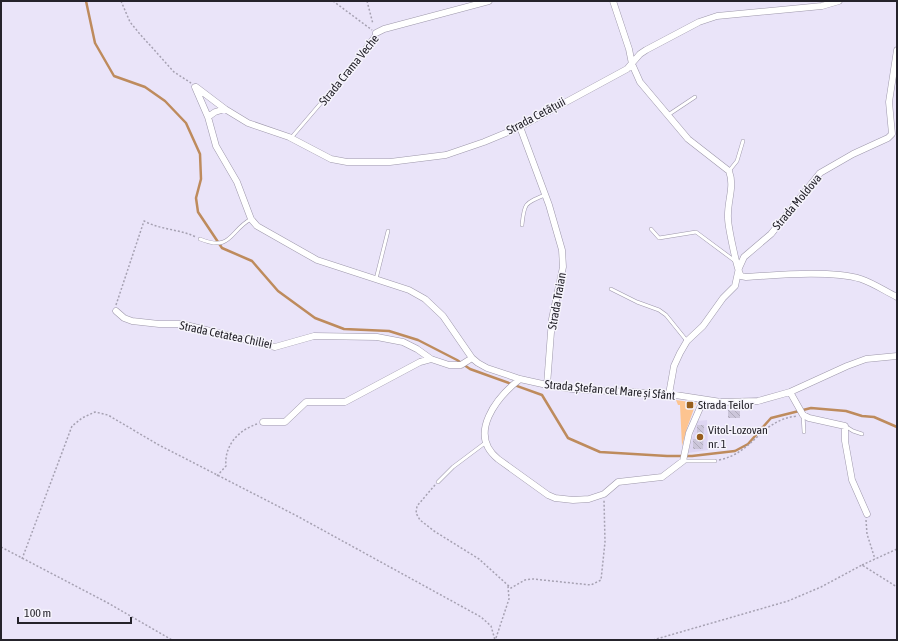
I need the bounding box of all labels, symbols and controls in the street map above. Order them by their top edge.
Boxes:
street label: Strada Crama Veche [316,32,382,108]
street label: Strada Cetățuii [504,95,568,137]
street label: Strada Moldova [770,171,824,233]
street label: Strada Traian [545,271,569,331]
street label: Strada Cetatea Chiliei [178,318,274,352]
street label: Strada Ștefan cel Mare și Sfânt [544,377,677,403]
place label: Strada Teilor [698,398,754,412]
marker: Strada Teilor [685,400,695,410]
place label: Vitol-Lozovan nr. 1 [708,423,768,451]
marker: Vitol-Lozovan nr. 1 [695,432,705,442]
scale bar [18,599,131,625]
text: 100 m [24,606,51,620]

